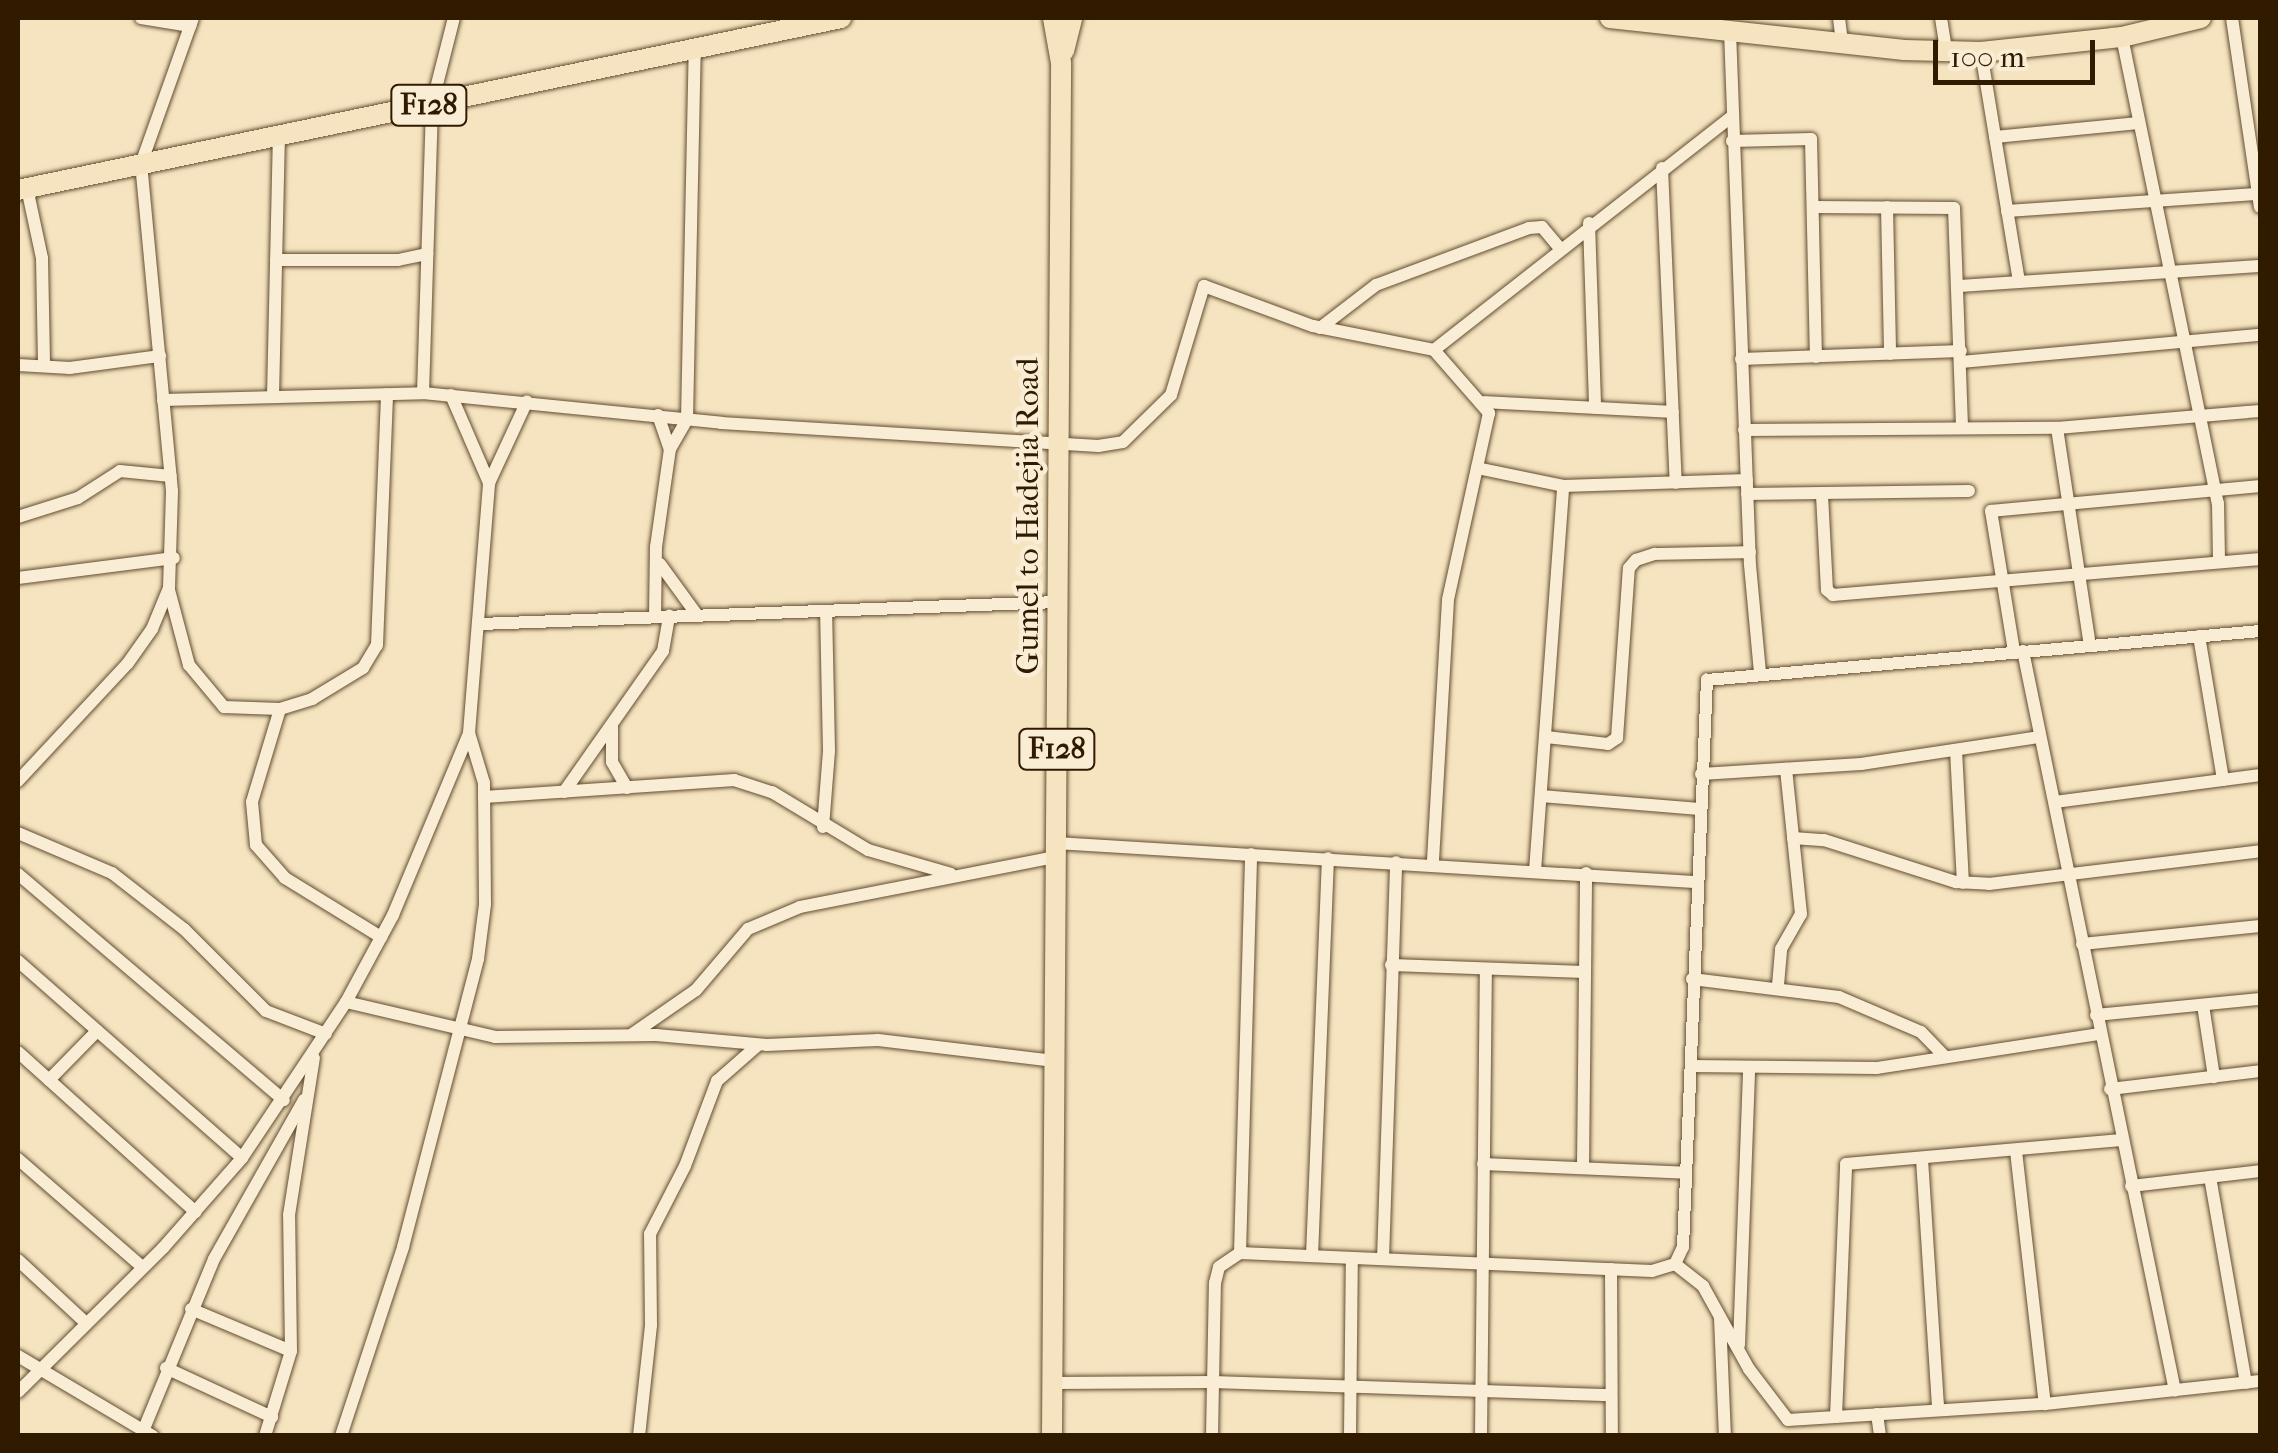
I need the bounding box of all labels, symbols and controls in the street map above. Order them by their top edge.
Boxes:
scale bar [1938,20,2100,82]
text: 100 m [1950,40,2025,75]
road number: F128 [389,80,469,130]
street label: Gumel to Hadejia Road [1009,357,1047,675]
road number: F128 [1017,724,1097,774]

